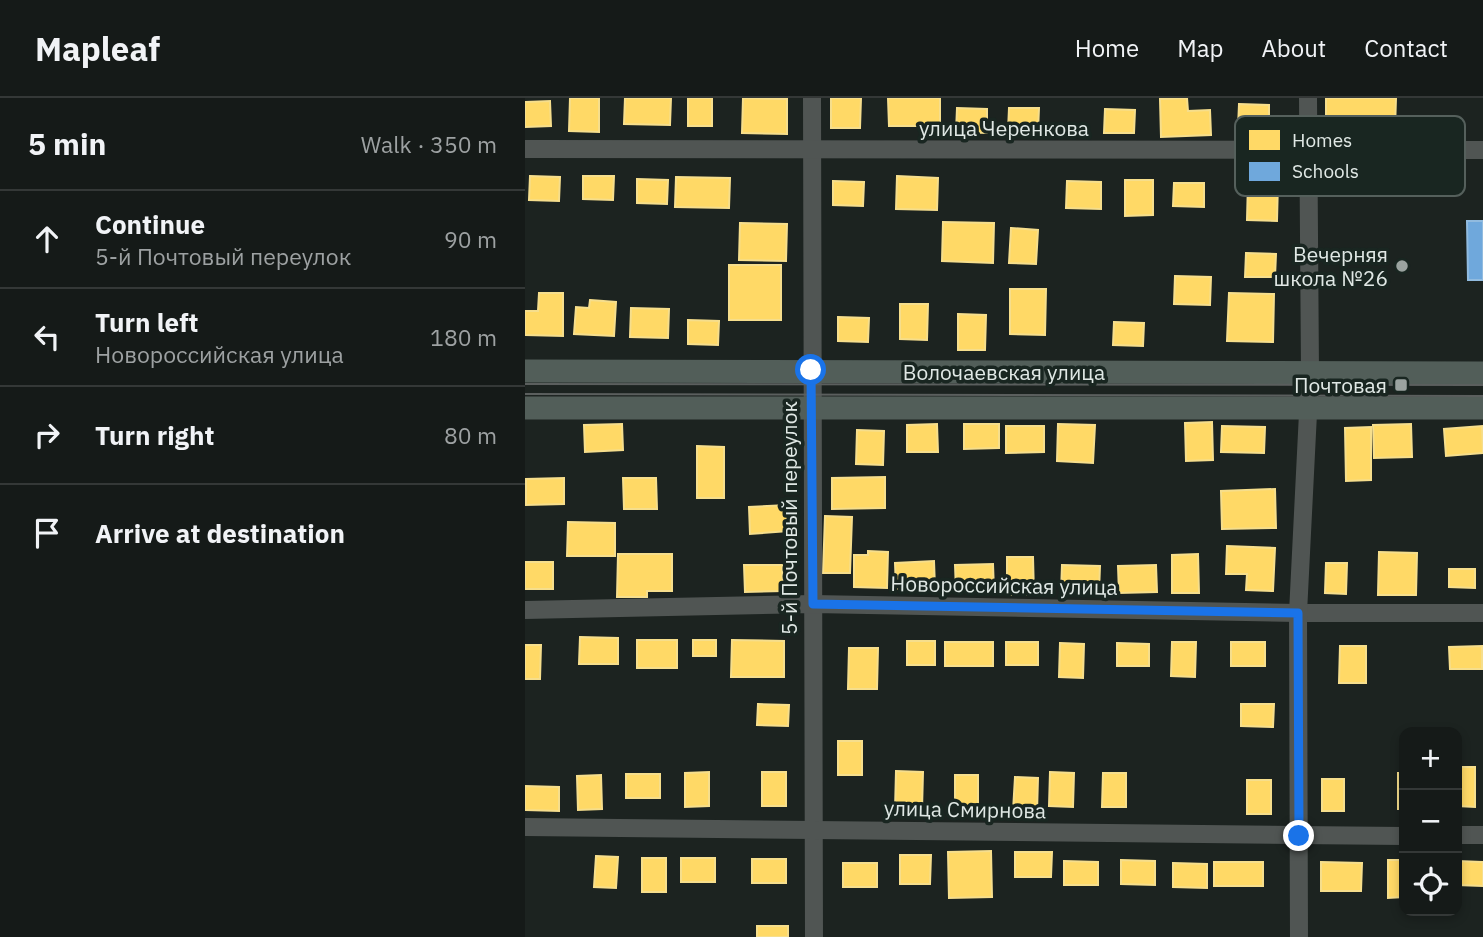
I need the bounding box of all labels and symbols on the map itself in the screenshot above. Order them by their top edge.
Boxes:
street label: улица Черенкова [919,114,1089,142]
legend [1235,116,1465,196]
text: Homes [1292,128,1352,152]
text: Schools [1292,159,1359,183]
place label: Вечерняя школа №26 [1274,240,1388,292]
marker: Вечерняя школа №26 [1394,258,1410,274]
route start [795,354,826,385]
street label: Волочаевская улица [903,358,1105,386]
place label: Почтовая [1294,371,1387,399]
marker: Почтовая [1393,377,1409,393]
street label: 5-й Почтовый переулок [775,401,803,635]
street label: Новороссийская улица [890,569,1118,601]
street label: улица Смирнова [884,794,1046,824]
route end [1283,820,1314,851]

